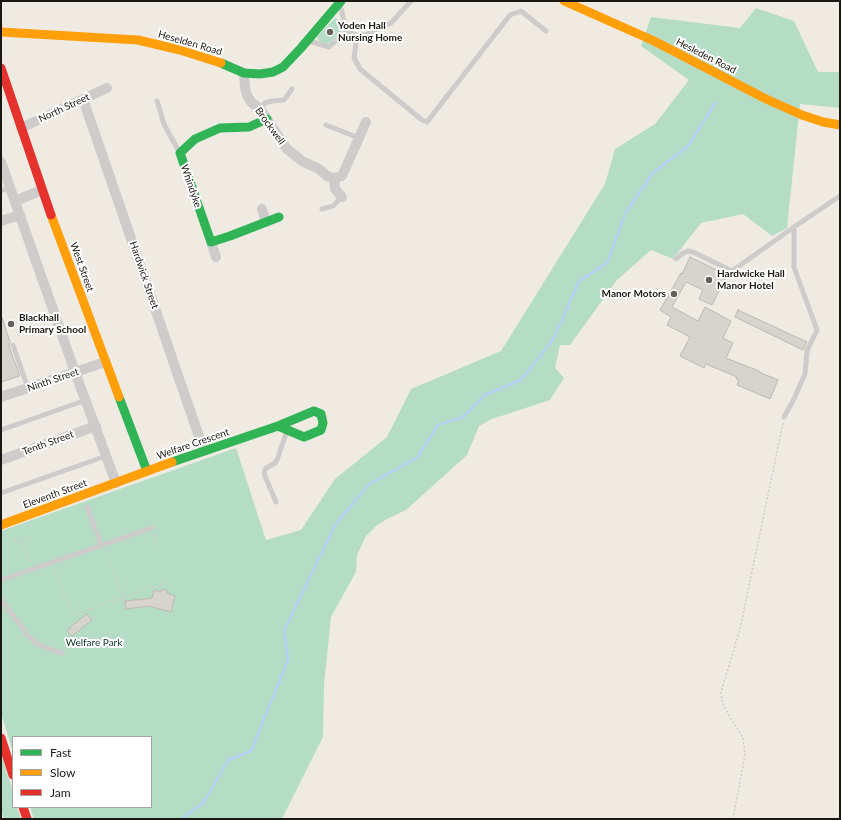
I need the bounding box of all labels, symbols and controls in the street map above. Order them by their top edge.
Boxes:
place label: Yoden Hall Nursing Home [338,20,402,44]
marker: Yoden Hall Nursing Home [325,27,335,37]
street label: Heselden Road [157,28,223,58]
street label: Hesleden Road [674,36,738,76]
street label: North Street [37,91,91,125]
street label: Brockwell [252,105,288,147]
street label: Whindyke [178,163,204,209]
street label: Hardwick Street [127,240,161,310]
street label: West Street [67,241,97,293]
place label: Hardwicke Hall Manor Hotel [717,268,785,292]
marker: Hardwicke Hall Manor Hotel [704,275,714,285]
place label: Manor Motors [602,288,666,300]
marker: Manor Motors [669,289,679,299]
place label: Blackhall Primary School [19,312,86,336]
marker: Blackhall Primary School [6,319,16,329]
street label: Ninth Street [26,366,80,394]
street label: Welfare Crescent [155,426,231,462]
street label: Tenth Street [21,428,75,458]
street label: Eleventh Street [21,477,89,511]
park label: Welfare Park [66,637,122,649]
legend [12,736,152,808]
text: Fast [50,745,71,760]
text: Slow [50,765,75,780]
text: Jam [50,785,71,800]

